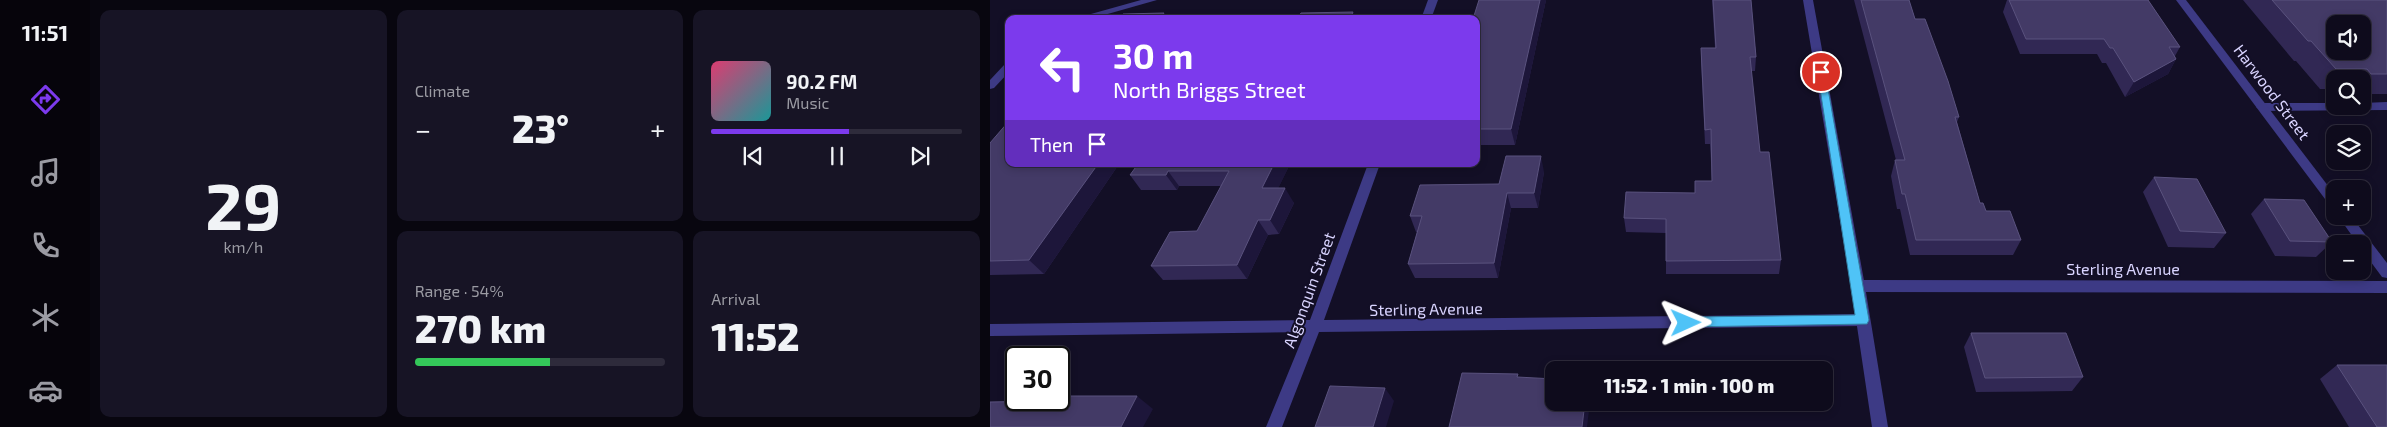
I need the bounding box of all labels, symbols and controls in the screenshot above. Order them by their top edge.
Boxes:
map controls [2326,15,2371,280]
button: sound [2326,15,2371,60]
text: 11:51 [22,19,68,45]
text: 30 m [1113,34,1193,76]
icon: left [1030,35,1095,100]
street label: Harwood Street [2230,40,2314,143]
pin [1800,51,1842,93]
icon: arrive [1807,58,1835,86]
text: 90.2 FM [786,70,857,93]
button: search [2326,70,2371,115]
text: North Briggs Street [1113,76,1306,102]
text: Climate [415,81,470,100]
icon: directions [28,82,63,117]
text: Music [786,93,829,112]
text: 23° [512,105,569,151]
text: − [415,112,431,146]
text: + [650,112,665,146]
button: layers [2326,125,2371,170]
icon: arrive [1083,130,1111,158]
text: Then [1030,133,1073,156]
icon: previous [739,142,767,170]
icon: pause [823,142,851,170]
icon: next [906,142,934,170]
icon: music [28,155,63,190]
text: 29 [205,165,281,243]
button: + [2326,180,2371,225]
icon: phone [28,228,63,263]
street label: Algonquin Street [1279,229,1338,350]
button: − [2326,235,2371,280]
text: km/h [223,237,263,256]
street label: Sterling Avenue [2066,259,2180,278]
text: Range · 54% [415,281,504,300]
text: Arrival [711,289,760,308]
position arrow [1659,296,1711,348]
street label: Sterling Avenue [1369,298,1483,319]
icon: climate [28,300,63,335]
text: 270 km [415,305,546,351]
text: 11:52 [711,313,800,359]
speed limit sign: 30 [1005,346,1070,411]
icon: car [28,373,63,408]
text: 11:52 · 1 min · 100 m [1604,374,1774,397]

